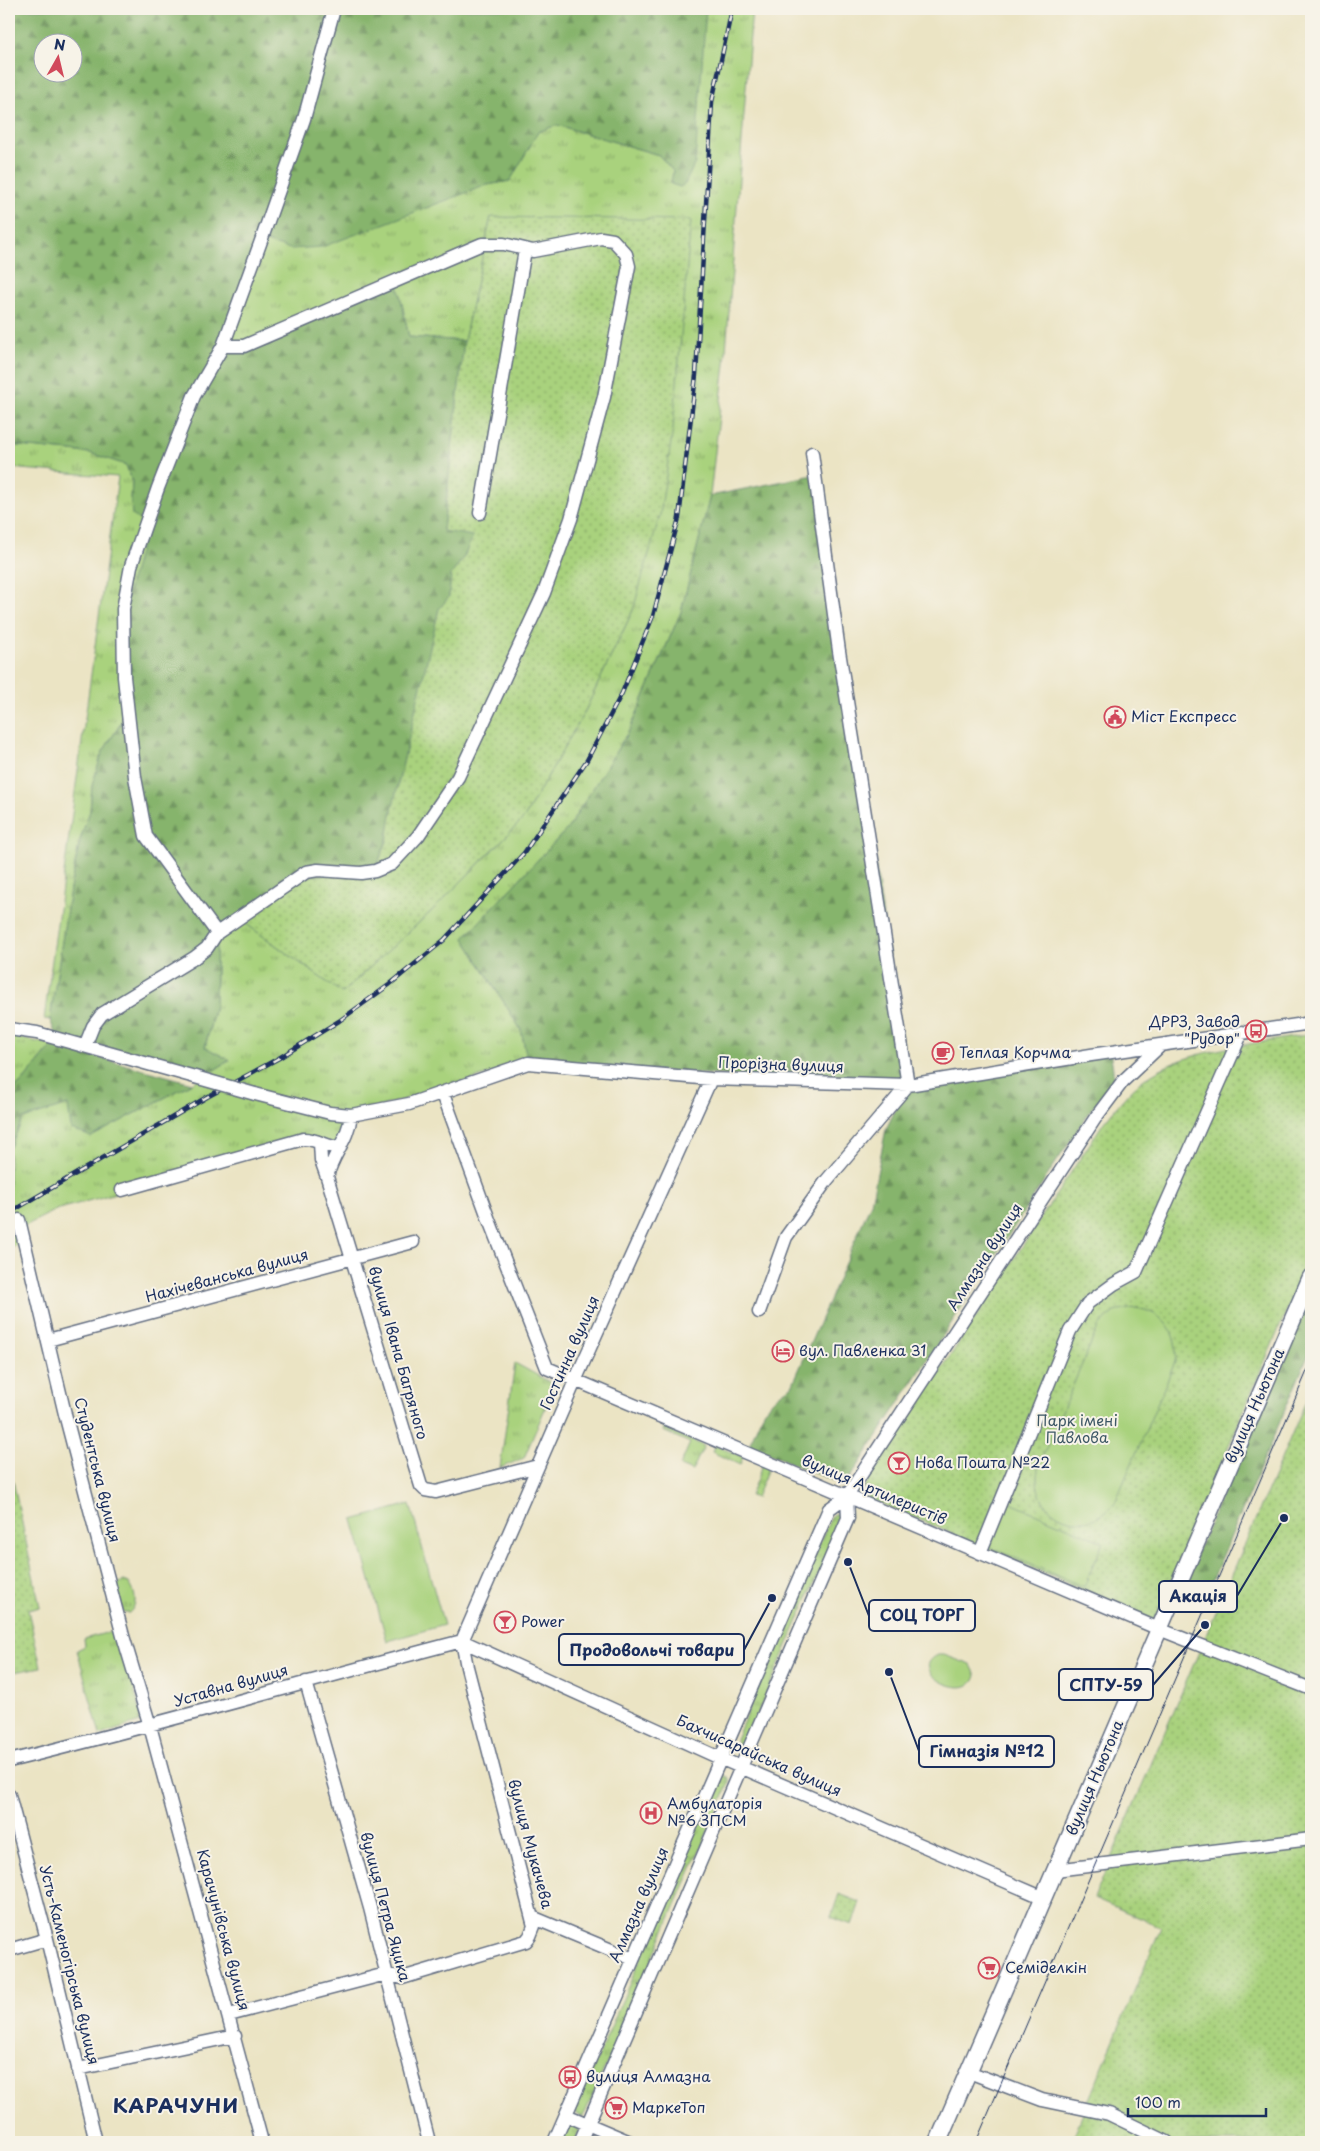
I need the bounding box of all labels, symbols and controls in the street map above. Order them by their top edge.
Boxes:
north arrow [32,32,82,82]
text: N [53,33,67,56]
place label: Міст Експресс [1131,704,1237,727]
public building icon: Міст Експресс [1103,705,1127,729]
place label: ДРРЗ, Завод "Рудор" [1148,1009,1240,1049]
bus stop icon: ДРРЗ, Завод "Рудор" [1244,1019,1268,1043]
place label: Теплая Корчма [959,1040,1072,1063]
cafe icon: Теплая Корчма [931,1041,955,1065]
street label: Прорізна вулиця [718,1050,844,1077]
street label: Алмазна вулиця [940,1198,1027,1314]
street label: Нахічеванська вулиця [143,1242,311,1307]
street label: вулиця Івана Багряного [364,1263,435,1442]
street label: Гостинна вулиця [533,1291,604,1413]
place label: вул. Павленка 31 [799,1338,926,1361]
hotel icon: вул. Павленка 31 [771,1339,795,1363]
street label: вулиця Ньютона [1218,1344,1290,1467]
street label: Студентська вулиця [69,1395,128,1545]
park label: Парк імені Павлова [1036,1408,1118,1448]
street label: вулиця Артилеристів [798,1448,951,1530]
place label: Нова Пошта №22 [915,1450,1050,1473]
bar icon: Нова Пошта №22 [887,1451,911,1475]
callout: Акація [1159,1581,1237,1612]
text: Акація [1168,1583,1227,1607]
callout: СОЦ ТОРГ [869,1600,975,1631]
text: СОЦ ТОРГ [880,1602,965,1626]
place label: Power [521,1609,565,1632]
bar icon: Power [493,1610,517,1634]
callout: Продовольчі товари [559,1634,744,1665]
text: Продовольчі товари [569,1637,735,1661]
street label: Уставна вулиця [171,1657,290,1712]
callout: СПТУ-59 [1059,1669,1153,1700]
text: СПТУ-59 [1069,1672,1143,1696]
street label: Бахчисарайська вулиця [674,1708,846,1801]
street label: вулиця Ньютона [1059,1715,1129,1839]
callout: Гімназія №12 [919,1736,1054,1767]
text: Гімназія №12 [930,1738,1044,1762]
street label: вулиця Мукачева [503,1776,560,1912]
place label: Амбулаторія №6 ЗПСМ [667,1791,763,1831]
hospital icon: Амбулаторія №6 ЗПСМ [639,1801,663,1825]
street label: вулиця Петра Яцика [355,1829,418,1985]
street label: Алмазна вулиця [602,1843,673,1966]
street label: Карачунівська вулиця [192,1846,257,2013]
street label: Усть-Каменогірська вулиця [34,1862,106,2067]
place label: Семіделкін [1005,1955,1087,1978]
supermarket icon: Семіделкін [977,1956,1001,1980]
place label: вулиця Алмазна [586,2064,711,2087]
bus stop icon: вулиця Алмазна [558,2065,582,2089]
scale bar [1128,2086,1265,2118]
district label: КАРАЧУНИ [113,2090,239,2120]
text: 100 m [1135,2090,1181,2113]
place label: МаркеТоп [632,2095,705,2118]
supermarket icon: МаркеТоп [604,2096,628,2120]

